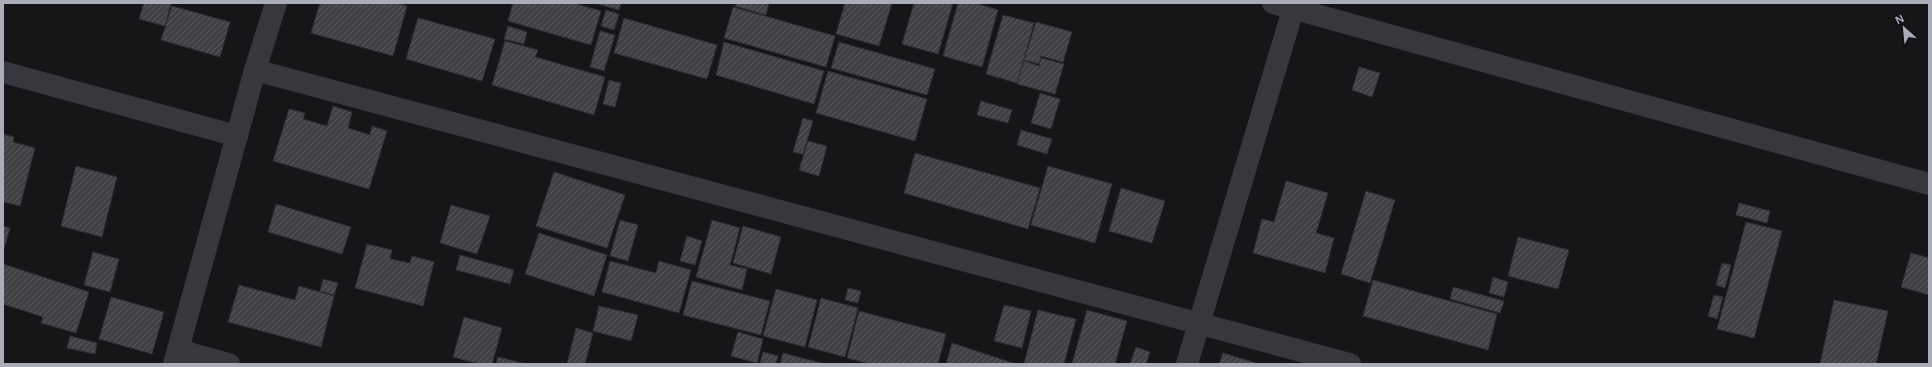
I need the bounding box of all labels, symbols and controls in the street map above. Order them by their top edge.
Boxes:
north arrow [1884,8,1924,48]
text: N [1893,12,1906,26]

